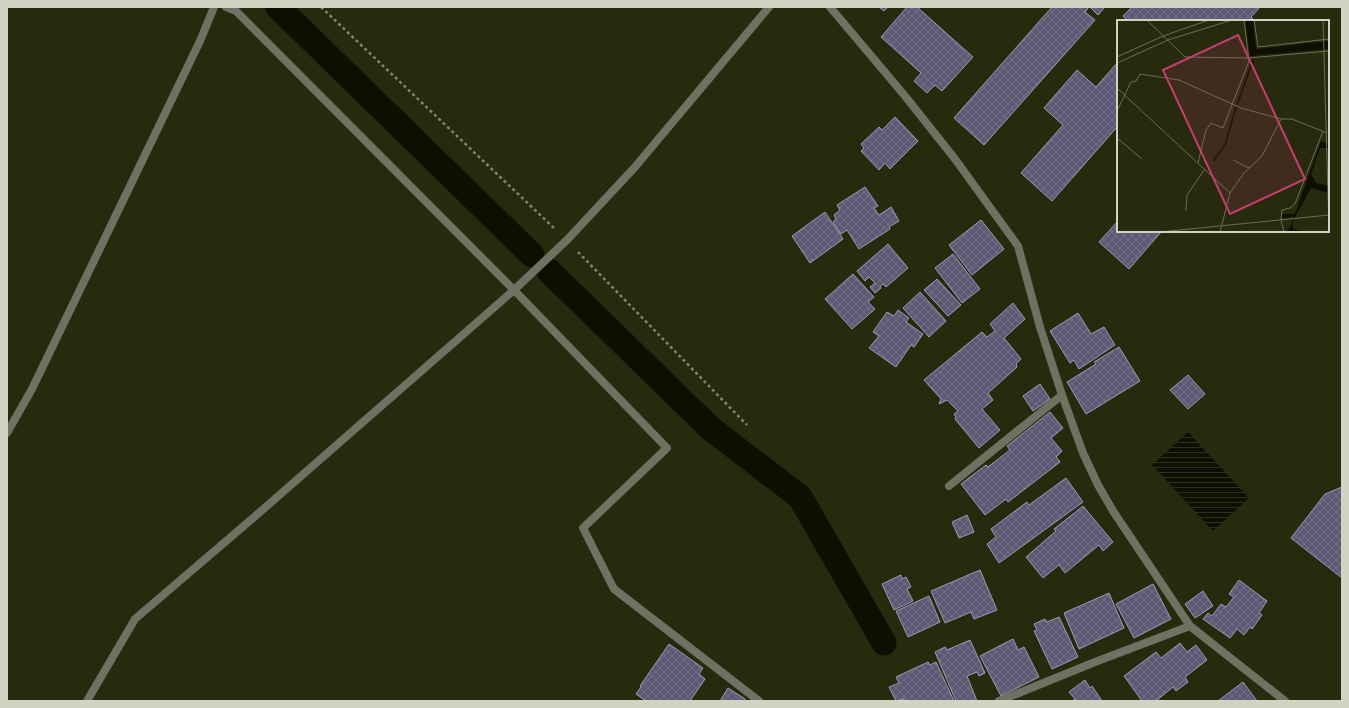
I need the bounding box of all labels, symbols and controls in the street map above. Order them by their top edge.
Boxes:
inset map [1117,20,1329,232]

